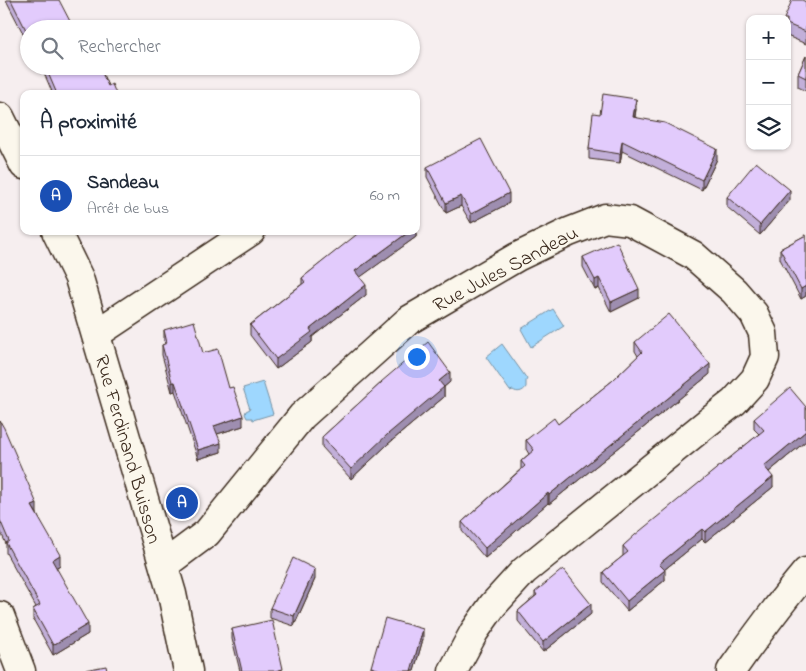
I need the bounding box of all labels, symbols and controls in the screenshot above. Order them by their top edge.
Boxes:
map controls [746,15,791,150]
button: + [746,15,791,60]
search box [20,20,420,75]
icon: search [38,34,66,62]
text: Rechercher [78,34,161,61]
button: − [746,60,791,105]
button: layers [746,105,791,150]
text: À proximité [40,108,137,138]
text: Sandeau [87,170,159,197]
text: A [51,184,61,208]
text: 60 m [370,184,400,208]
text: Arrêt de bus [87,197,169,221]
street label: Rue Jules Sandeau [428,220,584,321]
your location [404,344,430,370]
street label: Rue Ferdinand Buisson [86,352,167,548]
pin: A [166,484,198,522]

